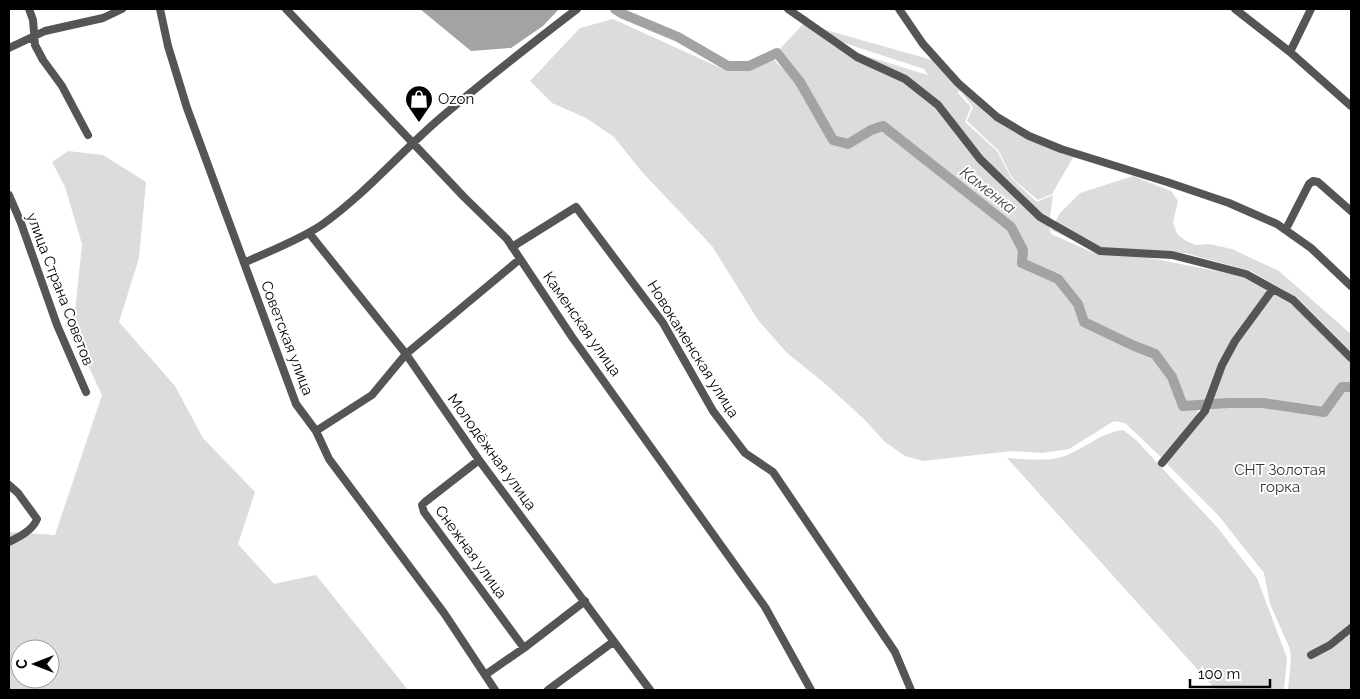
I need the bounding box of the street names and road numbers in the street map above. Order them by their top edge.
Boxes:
street label: улица Страна Советов [23,210,97,368]
street label: Каменская улица [539,268,625,380]
street label: Новокаменская улица [643,277,743,421]
street label: Советская улица [257,278,317,398]
street label: Молодёжная улица [444,390,540,514]
street label: Снежная улица [431,502,511,602]

